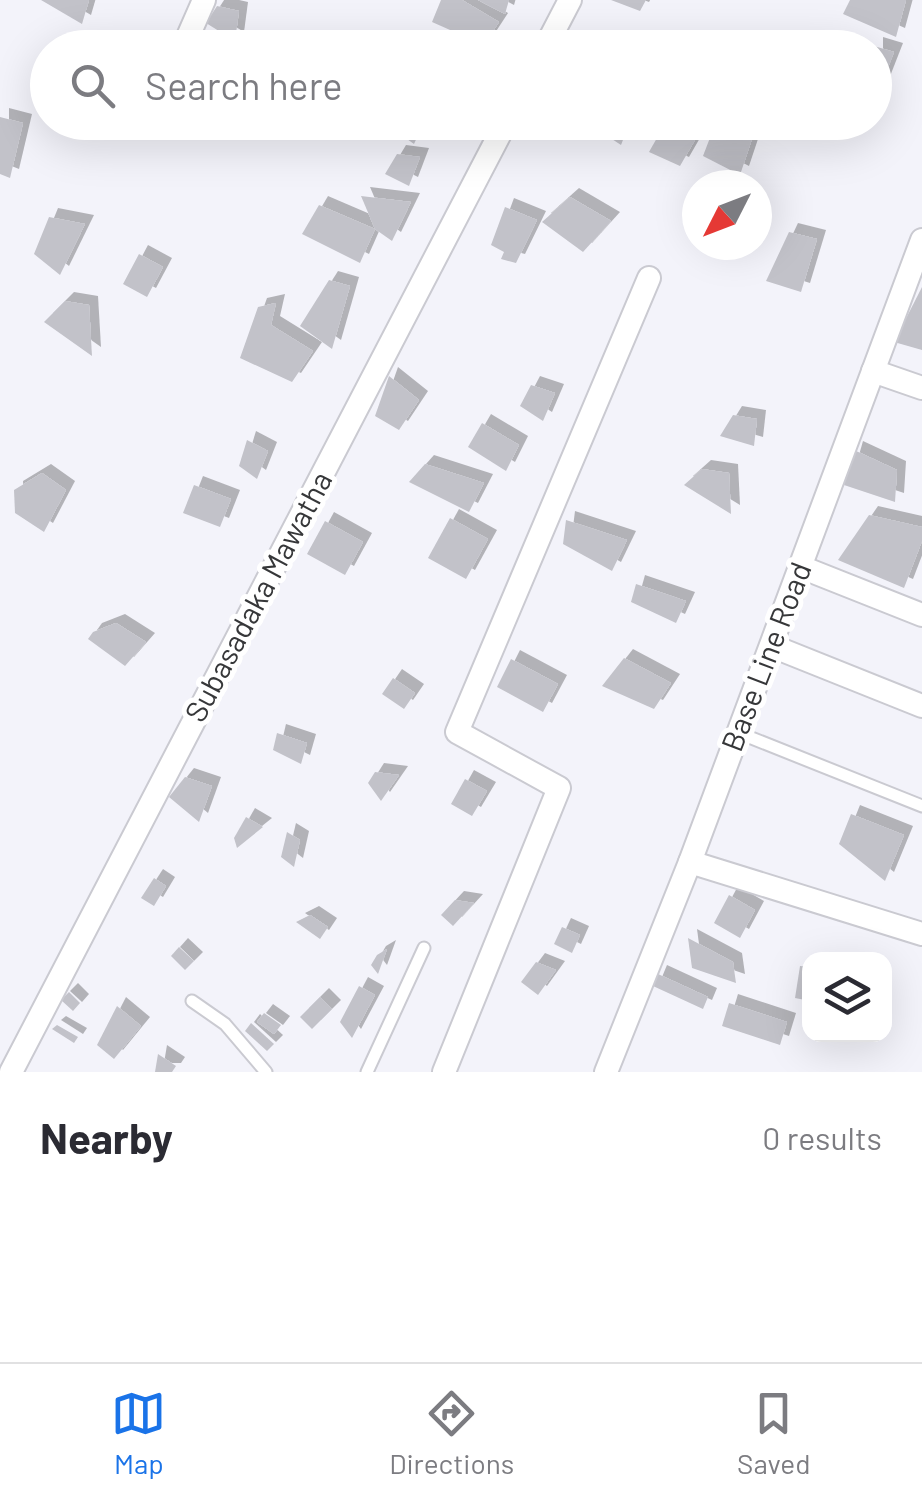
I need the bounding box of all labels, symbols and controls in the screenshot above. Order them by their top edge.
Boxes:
search box [30,30,892,140]
icon: search [65,58,120,113]
text: Search here [145,62,343,108]
north arrow [682,170,772,260]
street label: Subasadaka Mawatha [176,465,338,727]
street label: Base Line Road [713,557,818,756]
map controls [802,952,892,1042]
button: layers [802,952,892,1042]
text: Nearby [40,1112,173,1162]
text: 0 results [762,1118,882,1156]
tab: Map [111,1386,166,1480]
tab: Directions [389,1386,514,1480]
tab: Saved [737,1386,811,1480]

